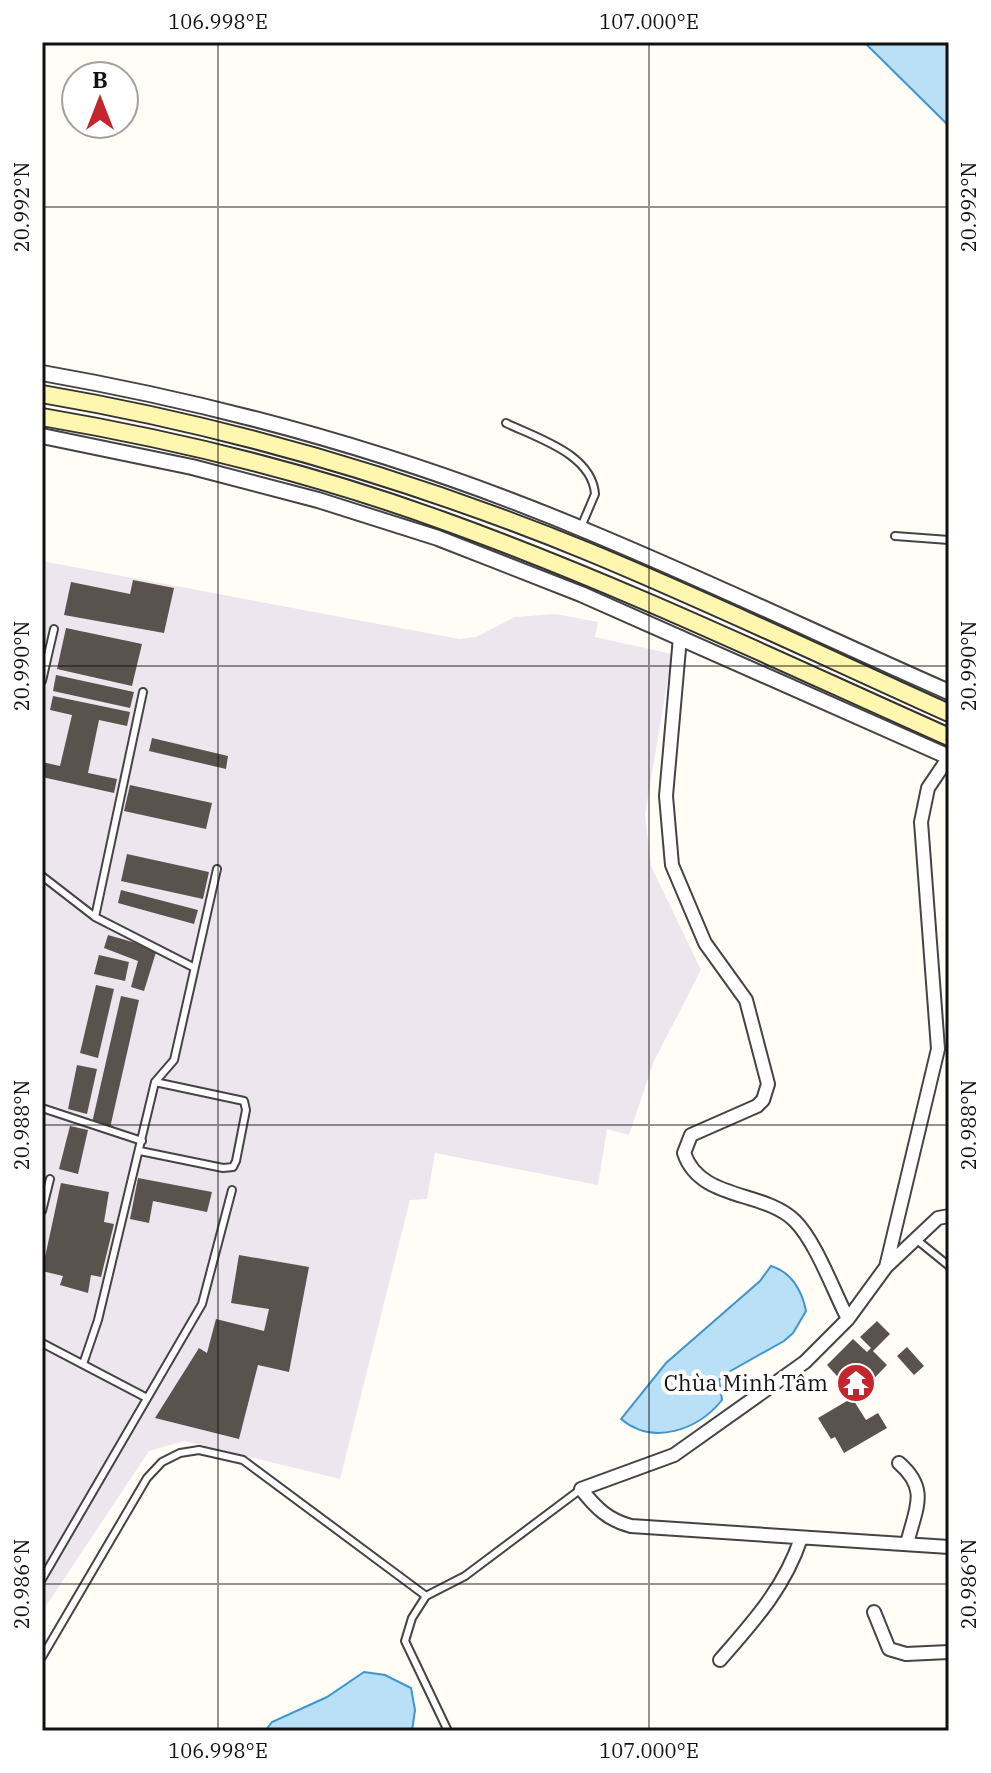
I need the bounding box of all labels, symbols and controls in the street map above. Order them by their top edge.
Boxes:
text: 106.998°E [168,8,268,35]
text: 107.000°E [599,8,699,35]
north arrow [60,60,140,140]
text: B [92,65,108,94]
text: 20.992°N [8,162,35,252]
text: 20.992°N [955,162,982,252]
text: 20.990°N [8,621,35,711]
text: 20.990°N [955,621,982,711]
text: 20.988°N [8,1080,35,1170]
text: 20.988°N [955,1080,982,1170]
temple icon: Chùa Minh Tâm [835,1362,877,1404]
place label: Chùa Minh Tâm [664,1368,828,1397]
text: 20.986°N [8,1539,35,1629]
text: 20.986°N [955,1539,982,1629]
text: 106.998°E [168,1737,268,1764]
text: 107.000°E [599,1737,699,1764]

